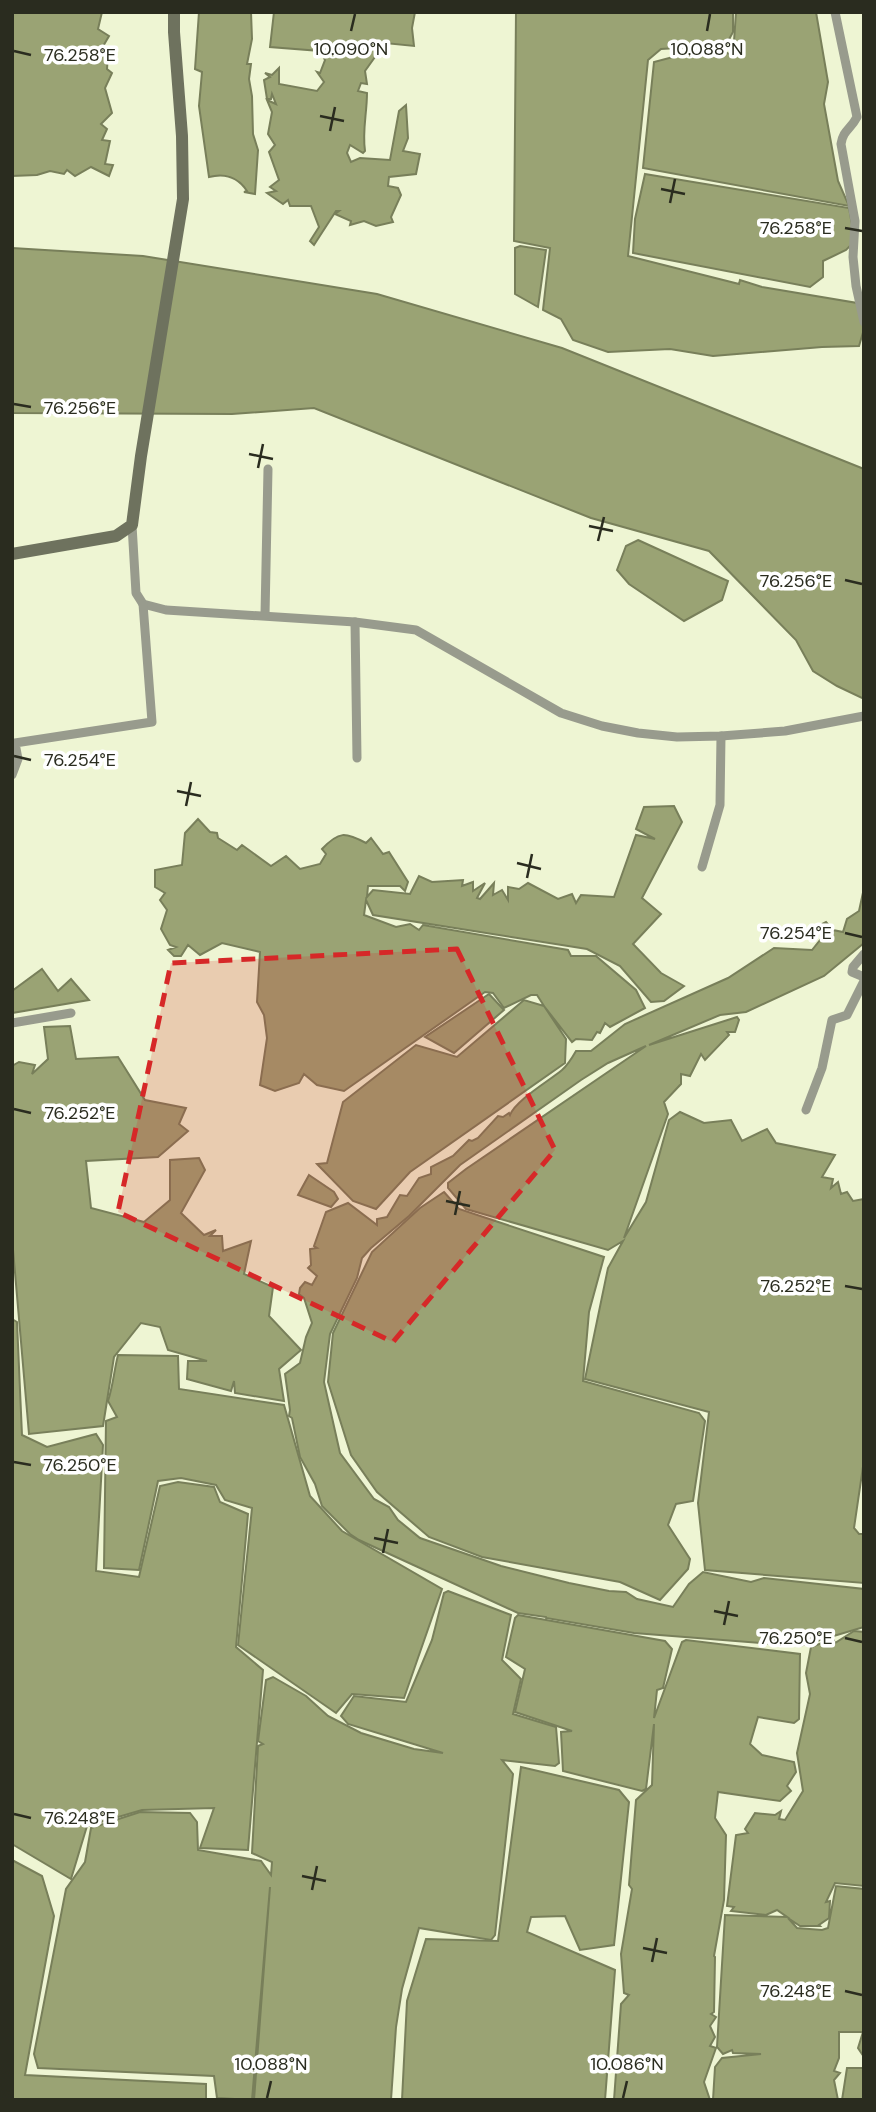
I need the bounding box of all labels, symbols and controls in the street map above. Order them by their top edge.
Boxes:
text: 10.090°N [314,37,388,61]
text: 10.088°N [671,37,743,61]
text: 76.258°E [44,43,116,67]
text: 76.258°E [760,216,832,240]
text: 76.256°E [44,396,116,420]
text: 76.256°E [760,569,832,593]
text: 76.254°E [44,748,116,772]
text: 76.254°E [760,921,832,945]
text: 76.252°E [44,1101,116,1125]
text: 76.252°E [760,1274,832,1298]
text: 76.250°E [43,1453,117,1477]
text: 76.250°E [759,1626,833,1650]
text: 76.248°E [44,1806,116,1830]
text: 76.248°E [760,1979,832,2003]
text: 10.088°N [235,2052,307,2076]
text: 10.086°N [590,2052,664,2076]

